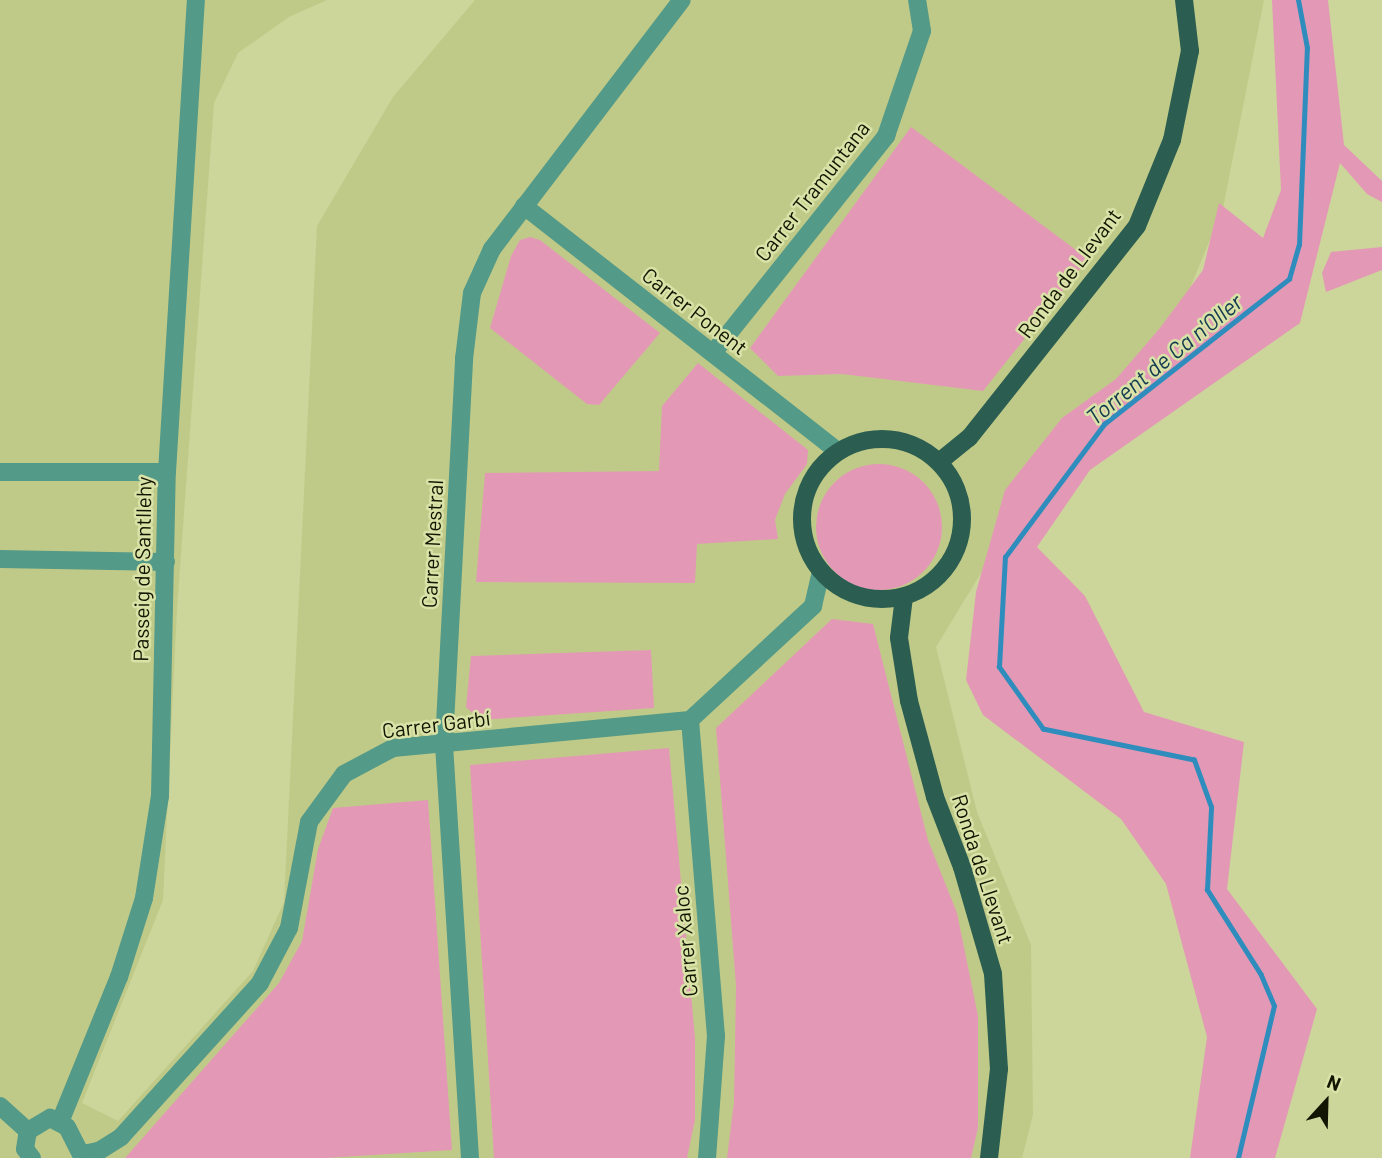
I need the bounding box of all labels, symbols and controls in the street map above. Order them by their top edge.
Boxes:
street label: Carrer Tramuntana [749,116,875,266]
street label: Ronda de Llevant [1012,203,1126,343]
street label: Carrer Ponent [637,262,753,360]
water label: Torrent de Ca n'Oller [1080,288,1248,430]
street label: Passeig de Santllehy [128,476,156,662]
street label: Carrer Mestral [416,479,448,609]
street label: Carrer Garbí [381,705,491,743]
street label: Ronda de Llevant [947,791,1019,947]
street label: Carrer Xaloc [668,884,702,998]
north arrow [1291,1067,1361,1137]
text: N [1324,1069,1344,1095]

